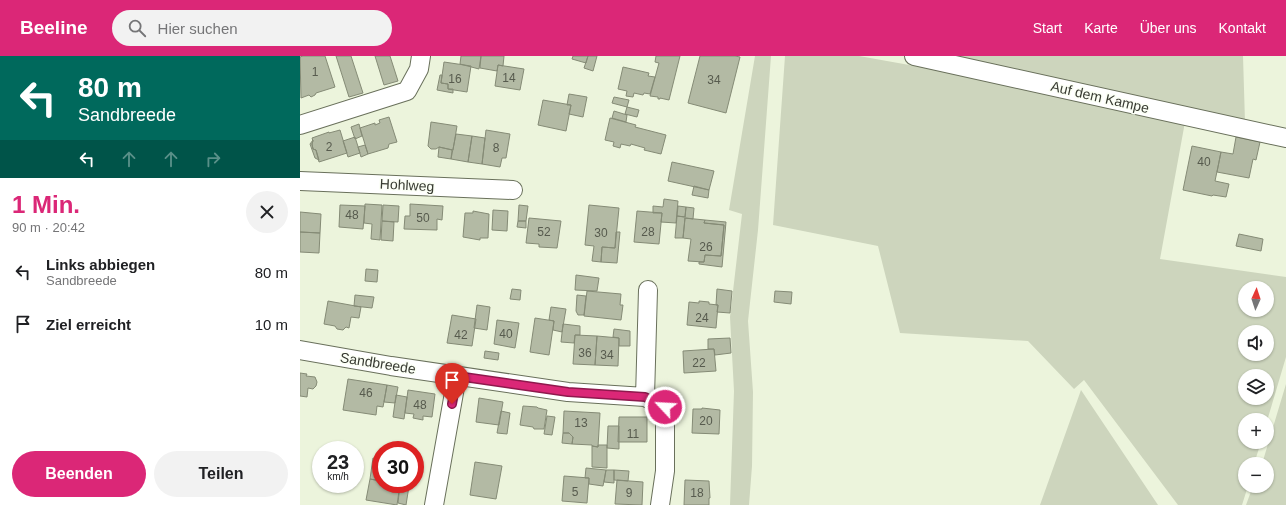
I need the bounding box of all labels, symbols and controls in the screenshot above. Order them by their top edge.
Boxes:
search box [112,10,392,46]
text: Beeline [20,17,88,38]
icon: search [126,17,148,39]
text: Hier suchen [158,20,238,37]
text: Start [1033,20,1062,36]
text: Karte [1084,20,1118,36]
text: Über uns [1140,20,1197,36]
text: Kontakt [1219,20,1266,36]
house number: 1 [312,65,319,79]
house number: 14 [502,71,516,85]
icon: left [12,72,64,124]
text: 80 m [78,72,142,103]
house number: 16 [448,72,462,86]
house number: 34 [707,73,721,87]
street label: Auf dem Kampe [1049,78,1151,116]
text: Sandbreede [78,105,176,125]
house number: 2 [326,140,333,154]
house number: 8 [493,141,500,155]
icon: left [76,148,98,170]
icon: ahead [118,148,140,170]
icon: ahead [160,148,182,170]
icon: right [202,148,224,170]
house number: 40 [1197,155,1211,169]
street label: Hohlweg [379,176,435,194]
text: 1 Min. [12,191,80,218]
button: close [246,191,288,233]
house number: 48 [345,208,359,222]
house number: 50 [416,211,430,225]
text: 90 m · 20:42 [12,220,85,235]
house number: 52 [537,225,551,239]
house number: 28 [641,225,655,239]
house number: 30 [594,226,608,240]
house number: 26 [699,240,713,254]
text: Links abbiegen [46,256,155,273]
icon: left [12,261,34,283]
text: 80 m [255,264,288,281]
text: Sandbreede [46,273,117,288]
north arrow [1238,281,1274,317]
map controls [1238,281,1274,493]
house number: 24 [695,311,709,325]
icon: arrive [12,313,34,335]
text: Ziel erreicht [46,316,131,333]
text: 10 m [255,316,288,333]
button: sound [1238,325,1274,361]
house number: 40 [499,327,513,341]
house number: 42 [454,328,468,342]
house number: 36 [578,346,592,360]
house number: 34 [600,348,614,362]
street label: Sandbreede [339,349,417,377]
house number: 22 [692,356,706,370]
pin [435,363,469,404]
icon: arrive [441,369,463,391]
button: layers [1238,369,1274,405]
house number: 46 [359,386,373,400]
position arrow [644,386,686,428]
house number: 48 [413,398,427,412]
button: + [1238,413,1274,449]
house number: 20 [699,414,713,428]
house number: 13 [574,416,588,430]
house number: 11 [627,427,640,441]
speed limit sign: 30 [372,441,424,493]
button: Beenden [12,451,146,497]
button: Teilen [154,451,288,497]
text: 23 [327,451,349,473]
button: − [1238,457,1274,493]
text: km/h [327,471,349,482]
house number: 5 [572,485,579,499]
house number: 9 [626,486,633,500]
house number: 18 [690,486,704,500]

